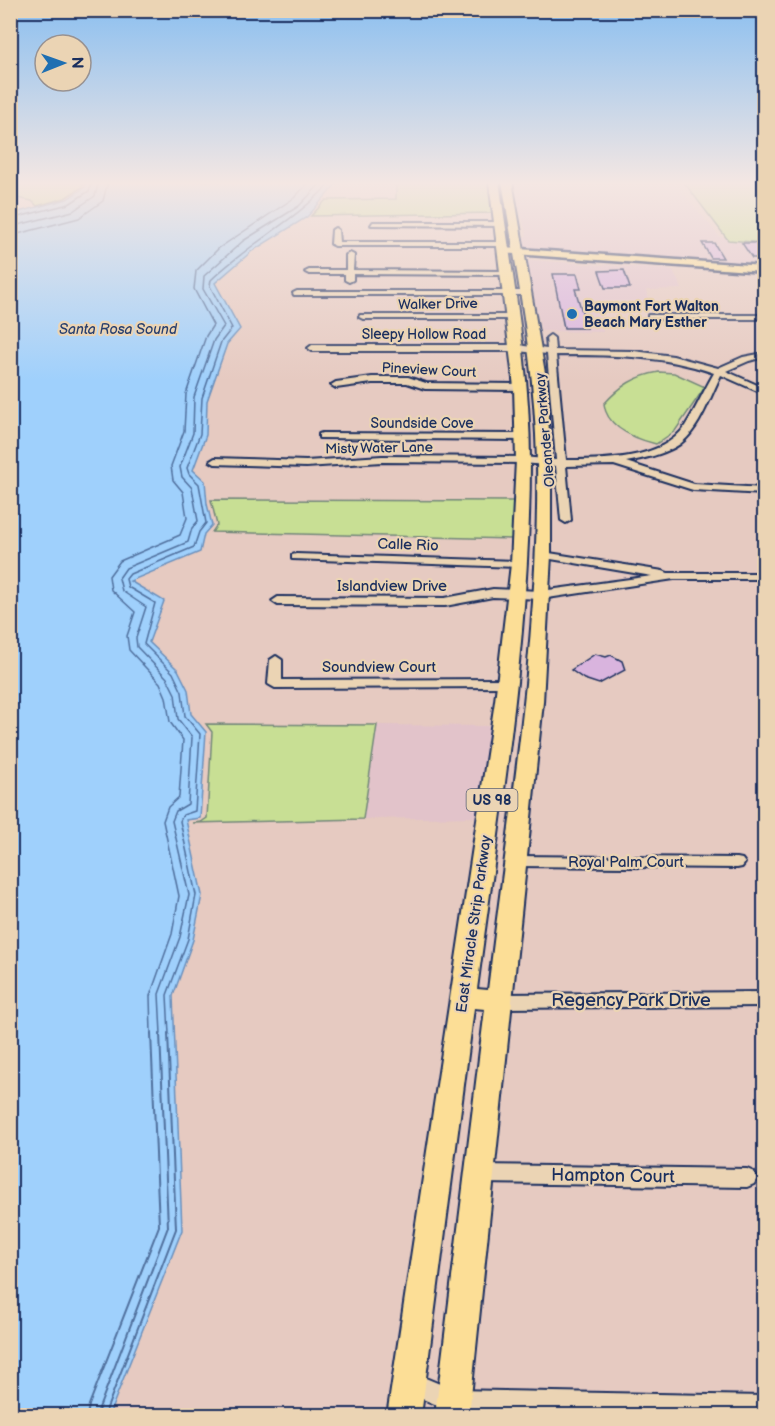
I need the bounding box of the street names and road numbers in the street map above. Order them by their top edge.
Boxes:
street label: Walker Drive [398,295,478,313]
street label: Sleepy Hollow Road [362,326,486,343]
street label: Pineview Court [381,359,477,381]
street label: Oleander Parkway [531,372,558,488]
street label: Soundside Cove [371,415,474,432]
street label: Misty Water Lane [325,439,433,457]
street label: Calle Rio [377,534,439,556]
street label: Islandview Drive [337,577,447,596]
street label: Soundview Court [322,658,436,677]
road number: US 98 [466,789,518,811]
street label: East Miracle Strip Parkway [452,834,496,1014]
street label: Royal Palm Court [568,853,684,872]
street label: Regency Park Drive [551,990,711,1011]
street label: Hampton Court [551,1164,676,1188]

